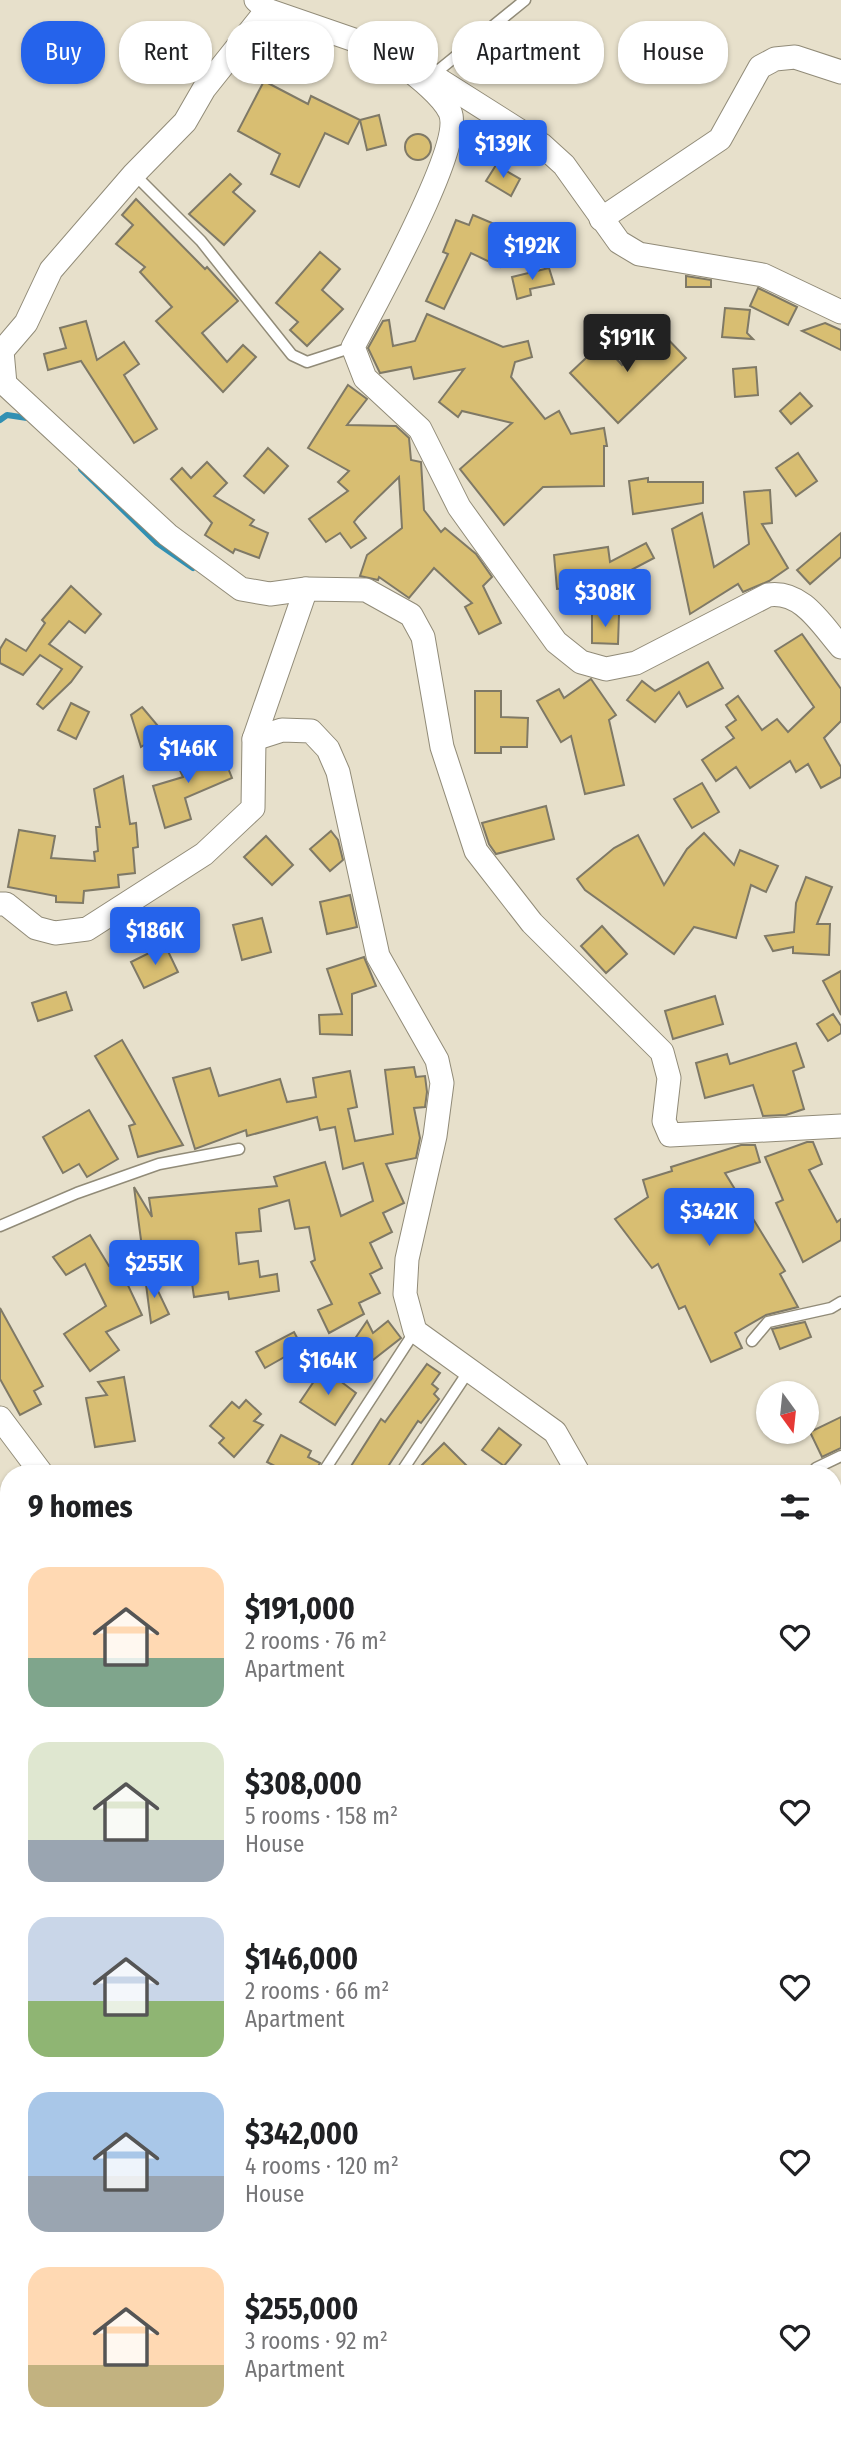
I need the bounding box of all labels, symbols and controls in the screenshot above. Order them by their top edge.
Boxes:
chip: Buy [21,21,105,84]
chip: Rent [119,21,212,84]
chip: Filters [226,21,334,84]
chip: New [348,21,438,84]
chip: Apartment [452,21,604,84]
chip: House [618,21,728,84]
pin: $139K [454,120,552,180]
text: $139K [475,129,531,157]
pin: $192K [483,222,581,282]
text: $192K [504,231,560,259]
pin: $191K [578,314,676,374]
text: $191K [600,323,655,351]
pin: $308K [556,570,654,629]
text: $308K [575,578,635,606]
pin: $146K [139,726,237,785]
text: $146K [159,734,217,762]
pin: $186K [106,908,204,967]
text: $186K [126,916,184,944]
pin: $342K [660,1188,758,1248]
text: $342K [680,1197,738,1225]
pin: $255K [105,1240,203,1300]
text: $255K [125,1249,183,1277]
pin: $164K [279,1338,377,1397]
text: $164K [299,1346,357,1374]
north arrow [756,1381,819,1444]
map controls [756,1381,819,1444]
icon: filters [776,1488,814,1526]
text: 9 homes [28,1489,133,1525]
text: $191,000 [245,1591,355,1627]
icon: home [84,1595,168,1679]
icon: heart [776,1618,814,1656]
text: 2 rooms · 76 m² [245,1627,387,1655]
text: Apartment [245,1655,345,1683]
text: $308,000 [245,1766,362,1802]
icon: home [84,1770,168,1854]
icon: heart [776,1793,814,1831]
text: 5 rooms · 158 m² [245,1802,398,1830]
text: House [245,1830,304,1858]
text: $146,000 [245,1941,358,1977]
icon: home [84,1945,168,2029]
icon: heart [776,1968,814,2006]
text: 2 rooms · 66 m² [245,1977,389,2005]
text: Apartment [245,2005,345,2033]
text: $342,000 [245,2116,359,2152]
icon: home [84,2120,168,2204]
icon: heart [776,2143,814,2181]
text: 4 rooms · 120 m² [245,2152,399,2180]
text: House [245,2180,304,2208]
text: $255,000 [245,2291,358,2327]
icon: home [84,2295,168,2379]
icon: heart [776,2318,814,2356]
text: 3 rooms · 92 m² [245,2327,388,2355]
text: Apartment [245,2355,345,2383]

